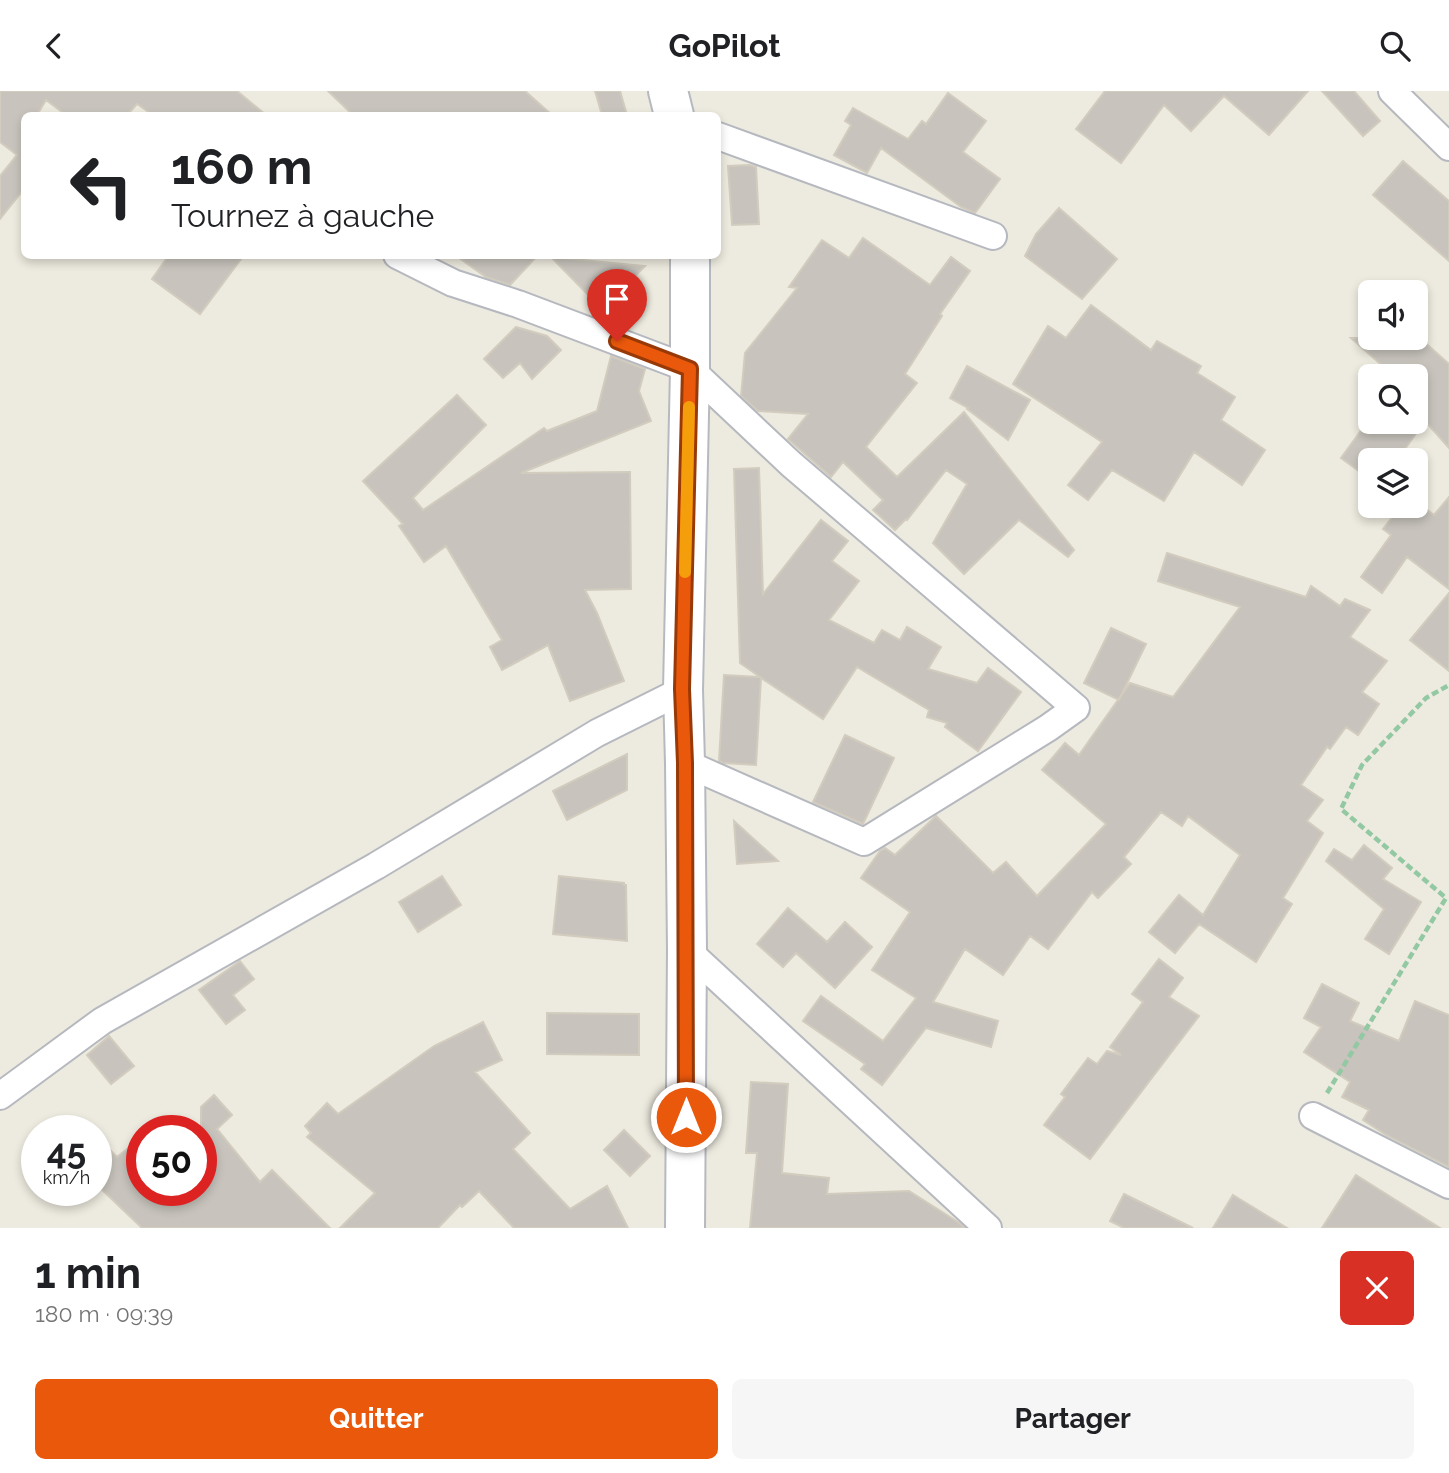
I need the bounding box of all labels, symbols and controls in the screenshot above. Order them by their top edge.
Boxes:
icon: back [35,27,73,65]
text: GoPilot [669,27,780,64]
icon: search [1376,27,1414,65]
text: 160 m [171,138,312,195]
icon: left [56,140,147,231]
text: Tournez à gauche [171,197,434,234]
pin [587,269,647,341]
icon: arrive [598,280,636,318]
map controls [1358,280,1428,518]
button: sound [1358,280,1428,350]
button: search [1358,364,1428,434]
button: layers [1358,448,1428,518]
position arrow [649,1080,723,1154]
speed limit sign: 50 [126,1115,217,1206]
text: 45 [47,1131,86,1172]
text: km/h [43,1167,90,1188]
text: 1 min [35,1249,141,1298]
button: close [1340,1251,1414,1325]
text: 180 m · 09:39 [35,1300,173,1327]
button: Quitter [35,1379,718,1459]
button: Partager [732,1379,1414,1459]

